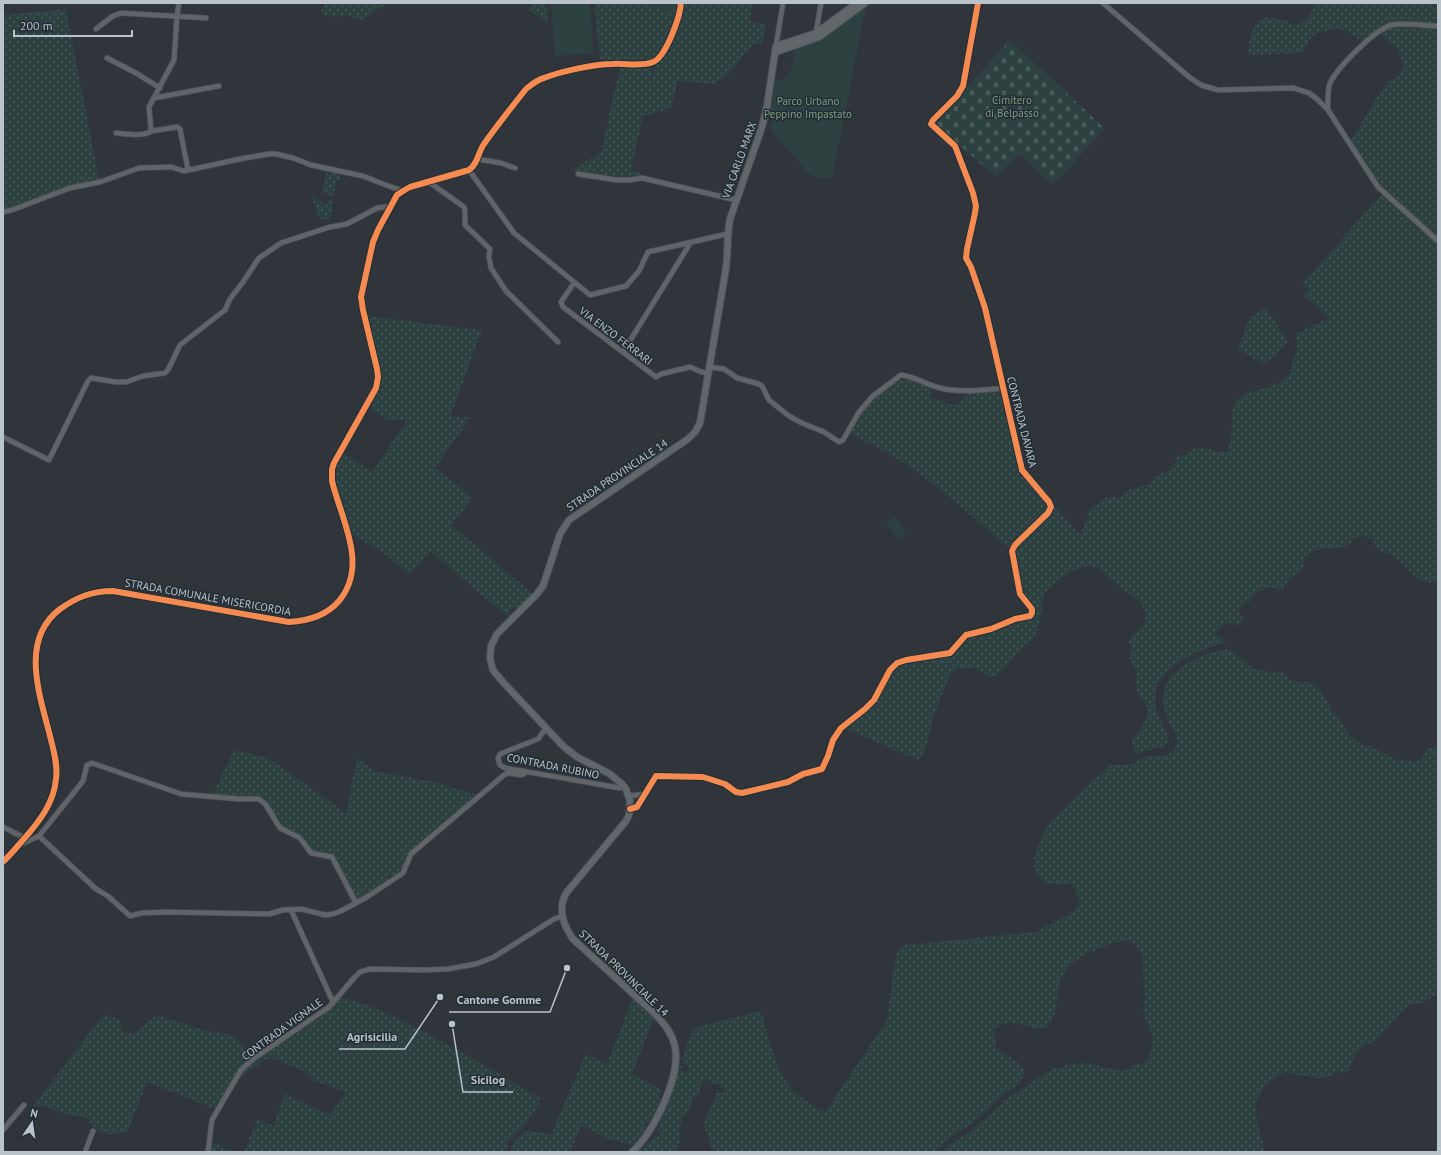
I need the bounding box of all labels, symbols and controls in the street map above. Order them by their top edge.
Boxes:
scale bar [14,12,132,38]
text: 200 m [20,18,53,33]
park label: Cimitero di Belpasso [985,93,1039,120]
park label: Parco Urbano Peppino Impastato [764,94,852,121]
street label: VIA CARLO MARX [718,119,759,201]
street label: VIA ENZO FERRARI [576,303,656,368]
street label: CONTRADA DAVARA [1004,375,1040,470]
street label: STRADA PROVINCIALE 14 [564,436,670,514]
street label: STRADA COMUNALE MISERICORDIA [124,575,293,619]
street label: CONTRADA RUBINO [506,750,600,782]
street label: STRADA PROVINCIALE 14 [576,927,672,1019]
callout: Cantone Gomme [449,988,550,1012]
text: Cantone Gomme [457,992,541,1007]
street label: CONTRADA VIGNALE [239,995,325,1063]
callout: Agrisicilia [339,1025,405,1049]
text: Agrisicilia [347,1029,397,1044]
callout: Sicilog [463,1068,513,1092]
text: Sicilog [471,1072,505,1087]
north arrow [12,1103,52,1143]
text: N [29,1106,39,1121]

